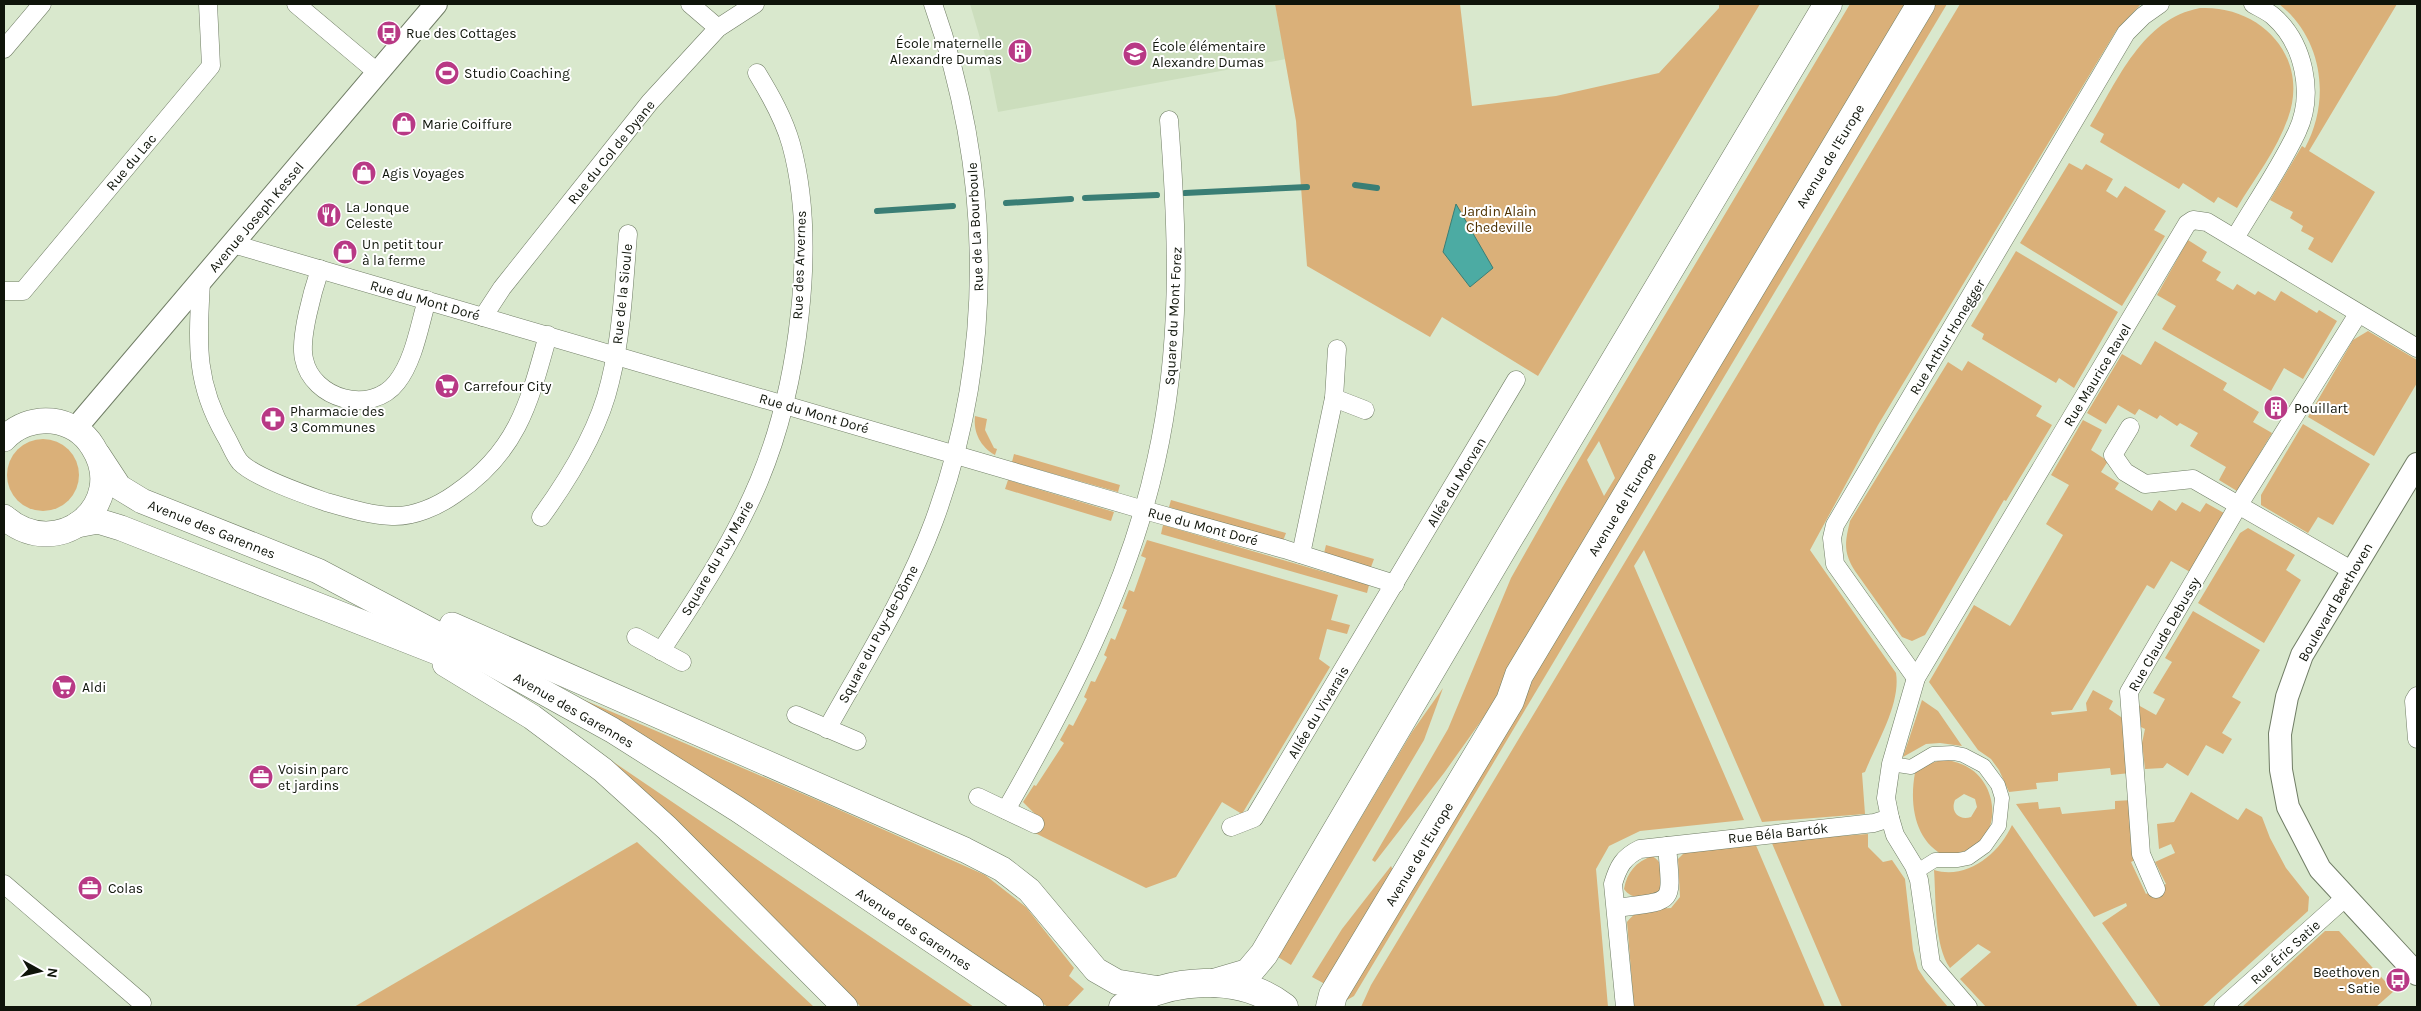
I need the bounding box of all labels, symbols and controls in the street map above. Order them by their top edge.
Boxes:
bus stop icon: Rue des Cottages [376,20,402,46]
place label: Rue des Cottages [406,25,517,42]
place label: École maternelle Alexandre Dumas [890,34,1002,68]
place label: École élémentaire Alexandre Dumas [1152,37,1266,71]
building icon: École maternelle Alexandre Dumas [1007,38,1033,64]
school or university icon: École élémentaire Alexandre Dumas [1122,41,1148,67]
sports icon: Studio Coaching [434,60,460,86]
place label: Studio Coaching [464,65,570,82]
street label: Rue du Col de Dyane [564,97,659,208]
street label: Avenue de l'Europe [1793,101,1868,211]
shop icon: Marie Coiffure [391,111,417,137]
place label: Marie Coiffure [422,116,512,133]
street label: Rue du Lac [103,130,160,194]
street label: Avenue Joseph Kessel [205,159,307,276]
shop icon: Agis Voyages [351,160,377,186]
street label: Rue de La Bourboule [964,162,987,292]
place label: Agis Voyages [382,165,465,182]
place label: La Jonque Celeste [346,199,409,232]
restaurant icon: La Jonque Celeste [316,202,342,228]
park label: Jardin Alain Chedeville [1462,203,1536,236]
street label: Rue des Arvernes [789,210,810,320]
place label: Un petit tour à la ferme [362,236,444,269]
shop icon: Un petit tour à la ferme [332,239,358,265]
street label: Rue de la Sioule [609,243,636,345]
street label: Square du Mont Forez [1161,246,1186,386]
street label: Rue Arthur Honegger [1906,276,1989,398]
street label: Rue du Mont Doré [368,277,482,324]
street label: Rue Maurice Ravel [2060,321,2135,430]
supermarket icon: Carrefour City [434,373,460,399]
place label: Carrefour City [464,378,552,395]
street label: Rue du Mont Doré [757,390,871,437]
building icon: Pouillart [2263,395,2289,421]
place label: Pouillart [2294,400,2348,417]
place label: Pharmacie des 3 Communes [290,403,385,436]
pharmacy icon: Pharmacie des 3 Communes [260,406,286,432]
street label: Allée du Morvan [1423,434,1490,530]
street label: Avenue de l'Europe [1585,449,1660,559]
street label: Avenue des Garennes [146,496,278,563]
street label: Square du Puy Marie [677,497,757,619]
street label: Rue du Mont Doré [1146,504,1260,549]
street label: Boulevard Beethoven [2294,540,2376,665]
street label: Square du Puy-de-Dôme [835,562,922,706]
street label: Rue Claude Debussy [2125,574,2204,694]
street label: Allée du Vivarais [1284,663,1353,762]
street label: Avenue des Garennes [511,669,637,752]
supermarket icon: Aldi [51,674,77,700]
place label: Aldi [82,679,106,696]
place label: Voisin parc et jardins [278,761,349,794]
office icon: Voisin parc et jardins [248,764,274,790]
street label: Avenue de l'Europe [1382,799,1457,909]
street label: Rue Béla Bartók [1727,820,1829,847]
office icon: Colas [77,875,103,901]
place label: Colas [108,880,143,897]
street label: Avenue des Garennes [853,884,975,974]
street label: Rue Éric Satie [2246,916,2324,988]
north arrow [15,946,65,996]
place label: Beethoven - Satie [2313,964,2380,997]
text: N [43,967,61,979]
bus stop icon: Beethoven - Satie [2385,967,2411,993]

